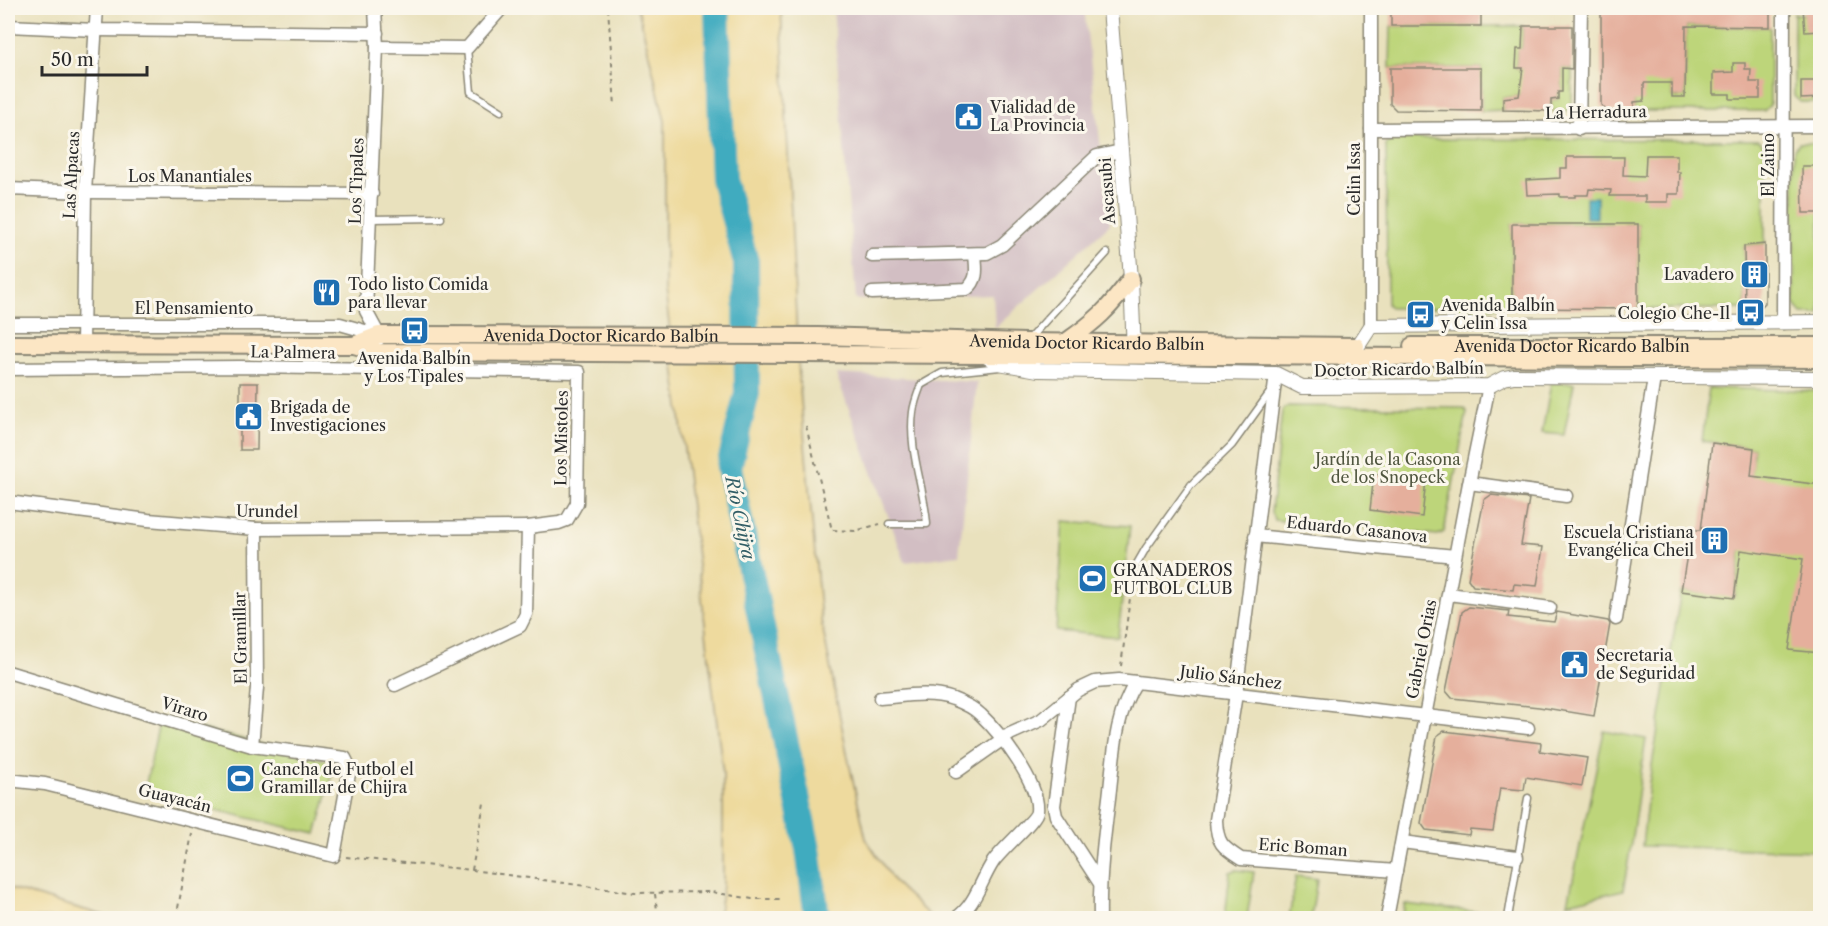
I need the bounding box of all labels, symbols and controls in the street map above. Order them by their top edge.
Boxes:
scale bar [42,39,147,77]
text: 50 m [51,49,94,71]
place label: Vialidad de La Provincia [989,97,1085,135]
public building icon: Vialidad de La Provincia [953,100,985,132]
street label: La Herradura [1545,101,1648,123]
street label: Las Alpacas [59,130,83,220]
street label: El Zaino [1758,133,1778,197]
street label: Los Tipales [344,137,368,225]
street label: Celin Issa [1344,142,1364,216]
street label: Ascasubi [1095,157,1119,226]
street label: Los Manantiales [128,166,252,186]
building icon: Lavadero [1739,258,1771,290]
place label: Lavadero [1664,264,1734,284]
place label: Todo listo Comida para llevar [348,274,489,312]
restaurant icon: Todo listo Comida para llevar [311,277,343,309]
place label: Avenida Balbín y Celin Issa [1440,295,1555,333]
bus stop icon: Colegio Che-Il [1735,297,1767,329]
street label: El Pensamiento [135,298,254,318]
bus stop icon: Avenida Balbín y Celin Issa [1404,298,1436,330]
place label: Colegio Che-Il [1617,303,1730,323]
bus stop icon: Avenida Balbín y Los Tipales [398,314,430,346]
street label: Avenida Doctor Ricardo Balbín [482,325,719,346]
street label: Avenida Doctor Ricardo Balbín [968,330,1205,354]
street label: Avenida Doctor Ricardo Balbín [1453,336,1690,356]
street label: La Palmera [250,341,336,363]
place label: Avenida Balbín y Los Tipales [356,348,471,386]
street label: Doctor Ricardo Balbín [1314,358,1484,380]
street label: Los Mistoles [550,390,572,486]
place label: Brigada de Investigaciones [270,397,386,435]
public building icon: Brigada de Investigaciones [233,400,265,432]
park label: Jardín de la Casona de los Snopeck [1312,449,1461,487]
water label: Río Chijra [720,472,760,562]
street label: Urundel [236,500,298,522]
street label: Eduardo Casanova [1286,512,1429,546]
place label: Escuela Cristiana Evangélica Cheil [1563,522,1695,560]
building icon: Escuela Cristiana Evangélica Cheil [1699,525,1731,557]
place label: GRANADEROS FUTBOL CLUB [1113,560,1233,598]
sports icon: GRANADEROS FUTBOL CLUB [1076,563,1108,595]
street label: El Gramillar [229,591,251,684]
street label: Gabriel Orias [1402,598,1440,700]
place label: Secretaria de Seguridad [1596,645,1696,683]
public building icon: Secretaria de Seguridad [1559,648,1591,680]
street label: Julio Sánchez [1176,660,1283,693]
street label: Viraro [158,692,211,726]
place label: Cancha de Futbol el Gramillar de Chijra [261,759,414,797]
sports icon: Cancha de Futbol el Gramillar de Chijra [224,762,256,794]
street label: Guayacán [136,779,214,817]
street label: Eric Boman [1258,834,1348,860]

